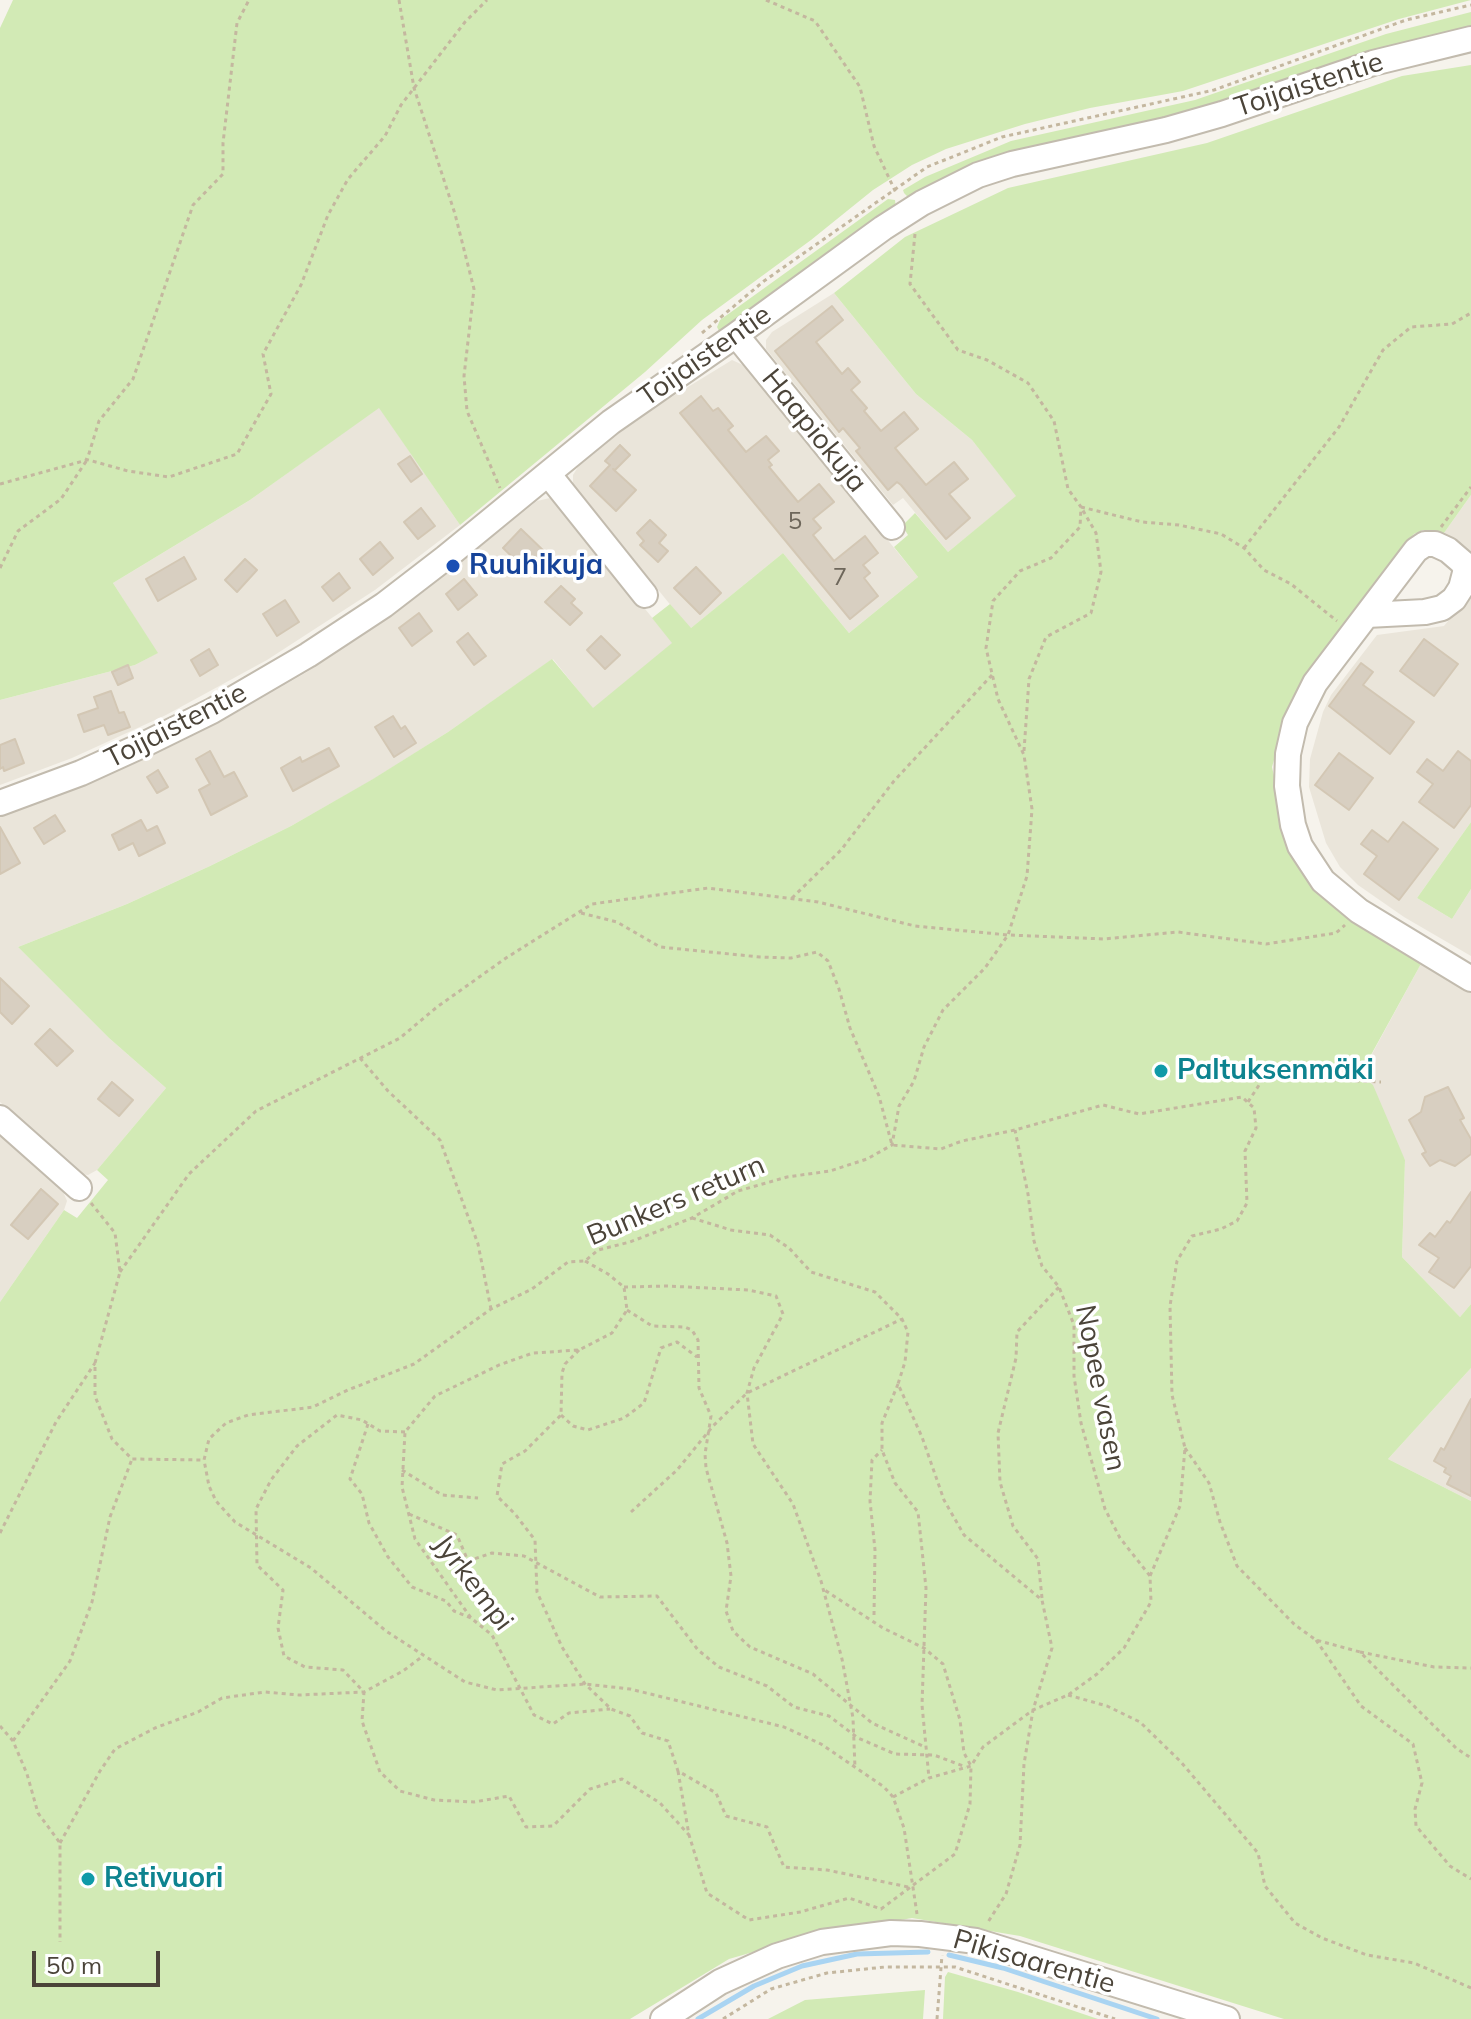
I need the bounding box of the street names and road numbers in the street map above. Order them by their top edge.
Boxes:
street label: Toijaistentie [1230,45,1388,125]
street label: Toijaistentie [632,298,778,414]
street label: Haapiokuja [754,363,874,499]
street label: Toijaistentie [100,676,252,776]
street label: Bunkers return [582,1148,770,1254]
street label: Nopee vasen [1067,1302,1133,1474]
street label: Jyrkempi [426,1528,520,1638]
street label: Pikisaarentie [949,1923,1119,2001]

